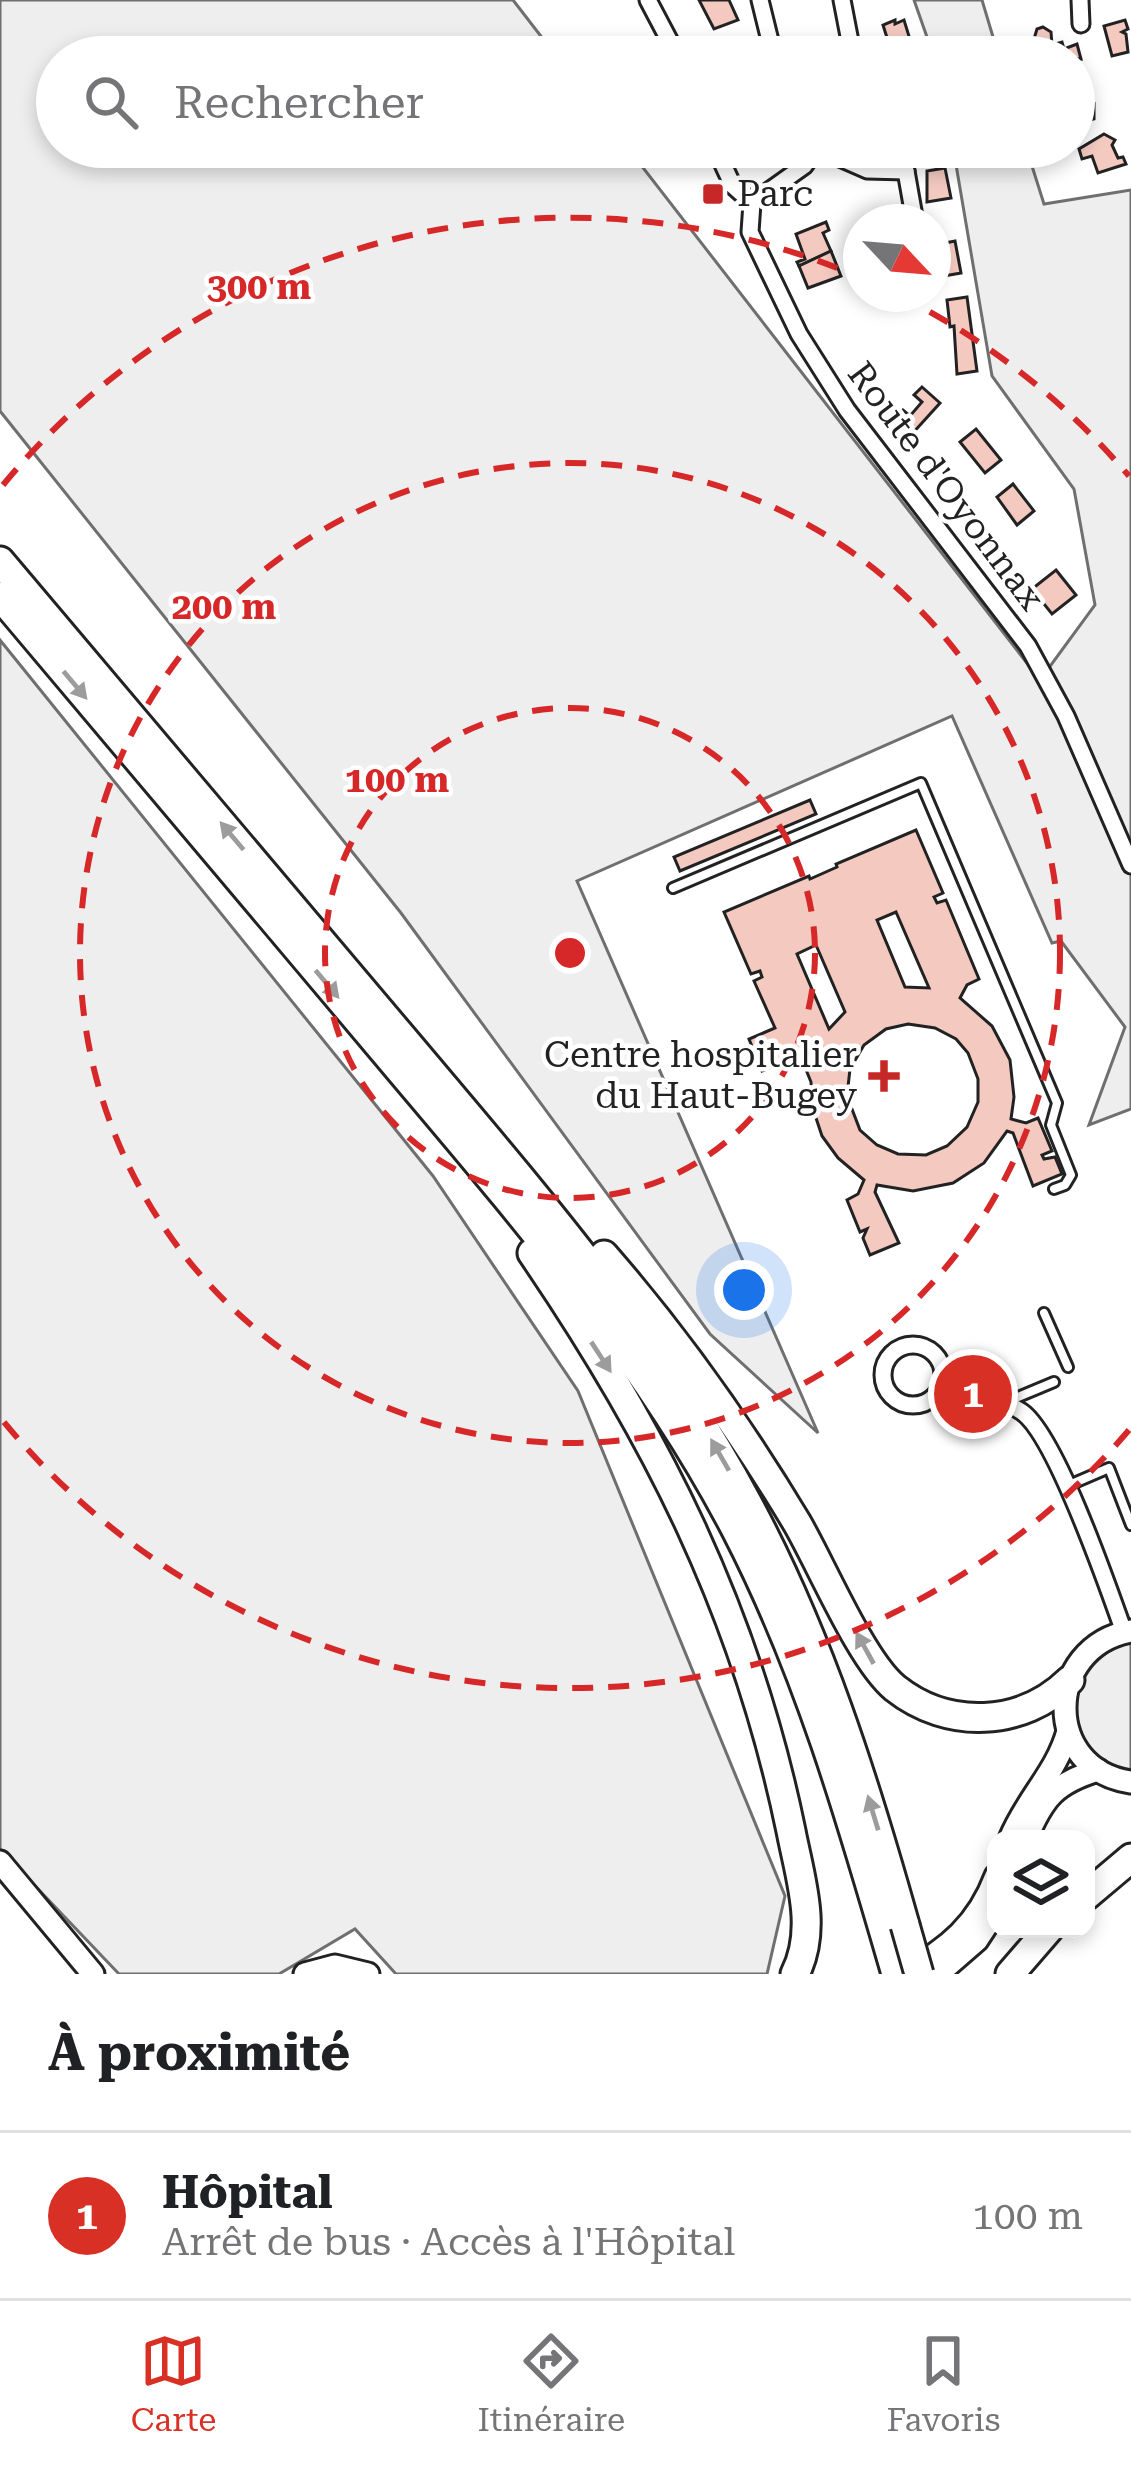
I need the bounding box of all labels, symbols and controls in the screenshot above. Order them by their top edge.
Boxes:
search box [36,36,1095,168]
icon: search [78,69,144,135]
text: Rechercher [174,76,424,129]
place label: Parc [737,173,813,215]
marker: Parc [700,181,726,207]
north arrow [843,204,951,312]
text: 300 m [207,266,311,308]
street label: Route d'Oyonnax [839,354,1053,618]
text: 200 m [172,586,276,628]
one-way arrow [62,670,88,701]
text: 100 m [345,759,449,801]
one-way arrow [220,821,246,851]
centre of rings [549,932,591,974]
one-way arrow [313,969,339,999]
place label: Centre hospitalier du Haut-Bugey [544,1034,858,1117]
marker: Centre hospitalier du Haut-Bugey [868,1060,900,1092]
your location [714,1260,774,1320]
one-way arrow [589,1340,611,1373]
pin: 1 [934,1349,1012,1439]
one-way arrow [711,1438,732,1472]
one-way arrow [855,1631,876,1666]
one-way arrow [863,1794,881,1830]
map controls [987,1830,1095,1938]
button: layers [987,1830,1095,1938]
text: À proximité [48,2023,350,2082]
text: Hôpital [162,2166,333,2219]
text: 1 [76,2193,98,2239]
text: 100 m [972,2193,1083,2239]
text: Arrêt de bus · Accès à l'Hôpital [162,2219,735,2265]
tab: Carte [131,2328,216,2439]
tab: Itinéraire [478,2328,625,2439]
tab: Favoris [886,2328,1000,2439]

